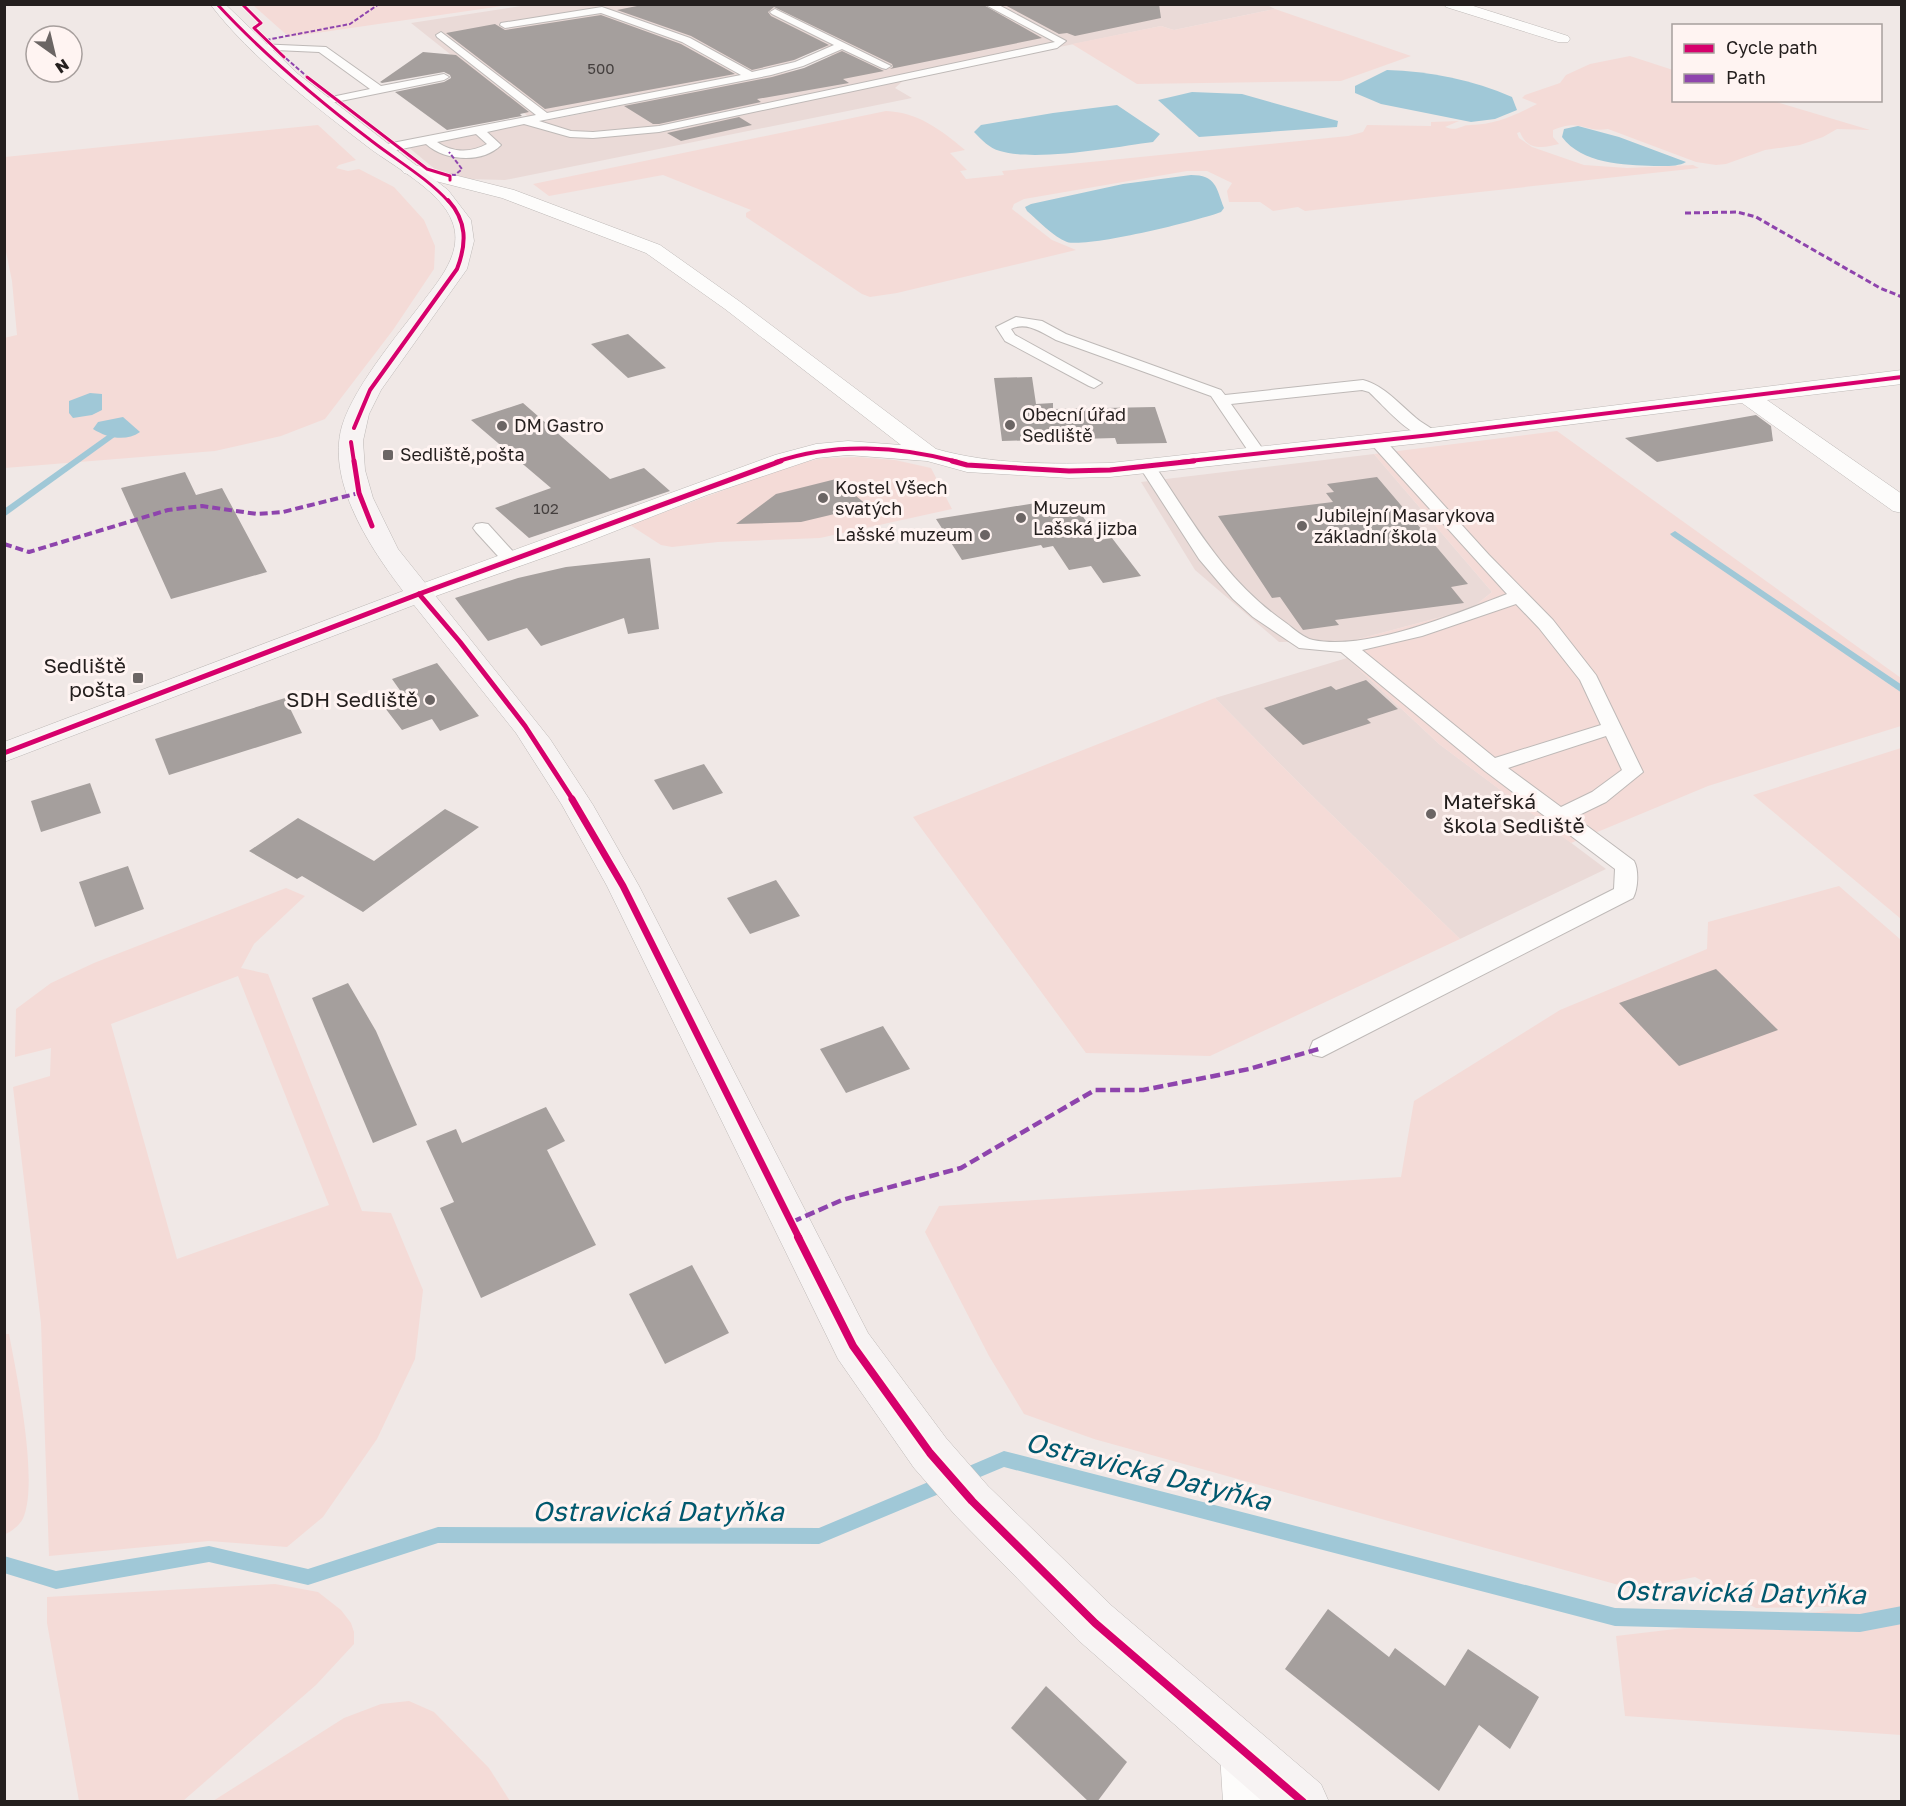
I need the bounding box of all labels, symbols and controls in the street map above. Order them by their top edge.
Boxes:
north arrow [24,24,84,84]
legend [1672,24,1882,102]
text: Cycle path [1726,36,1818,58]
text: N [52,55,73,78]
house number: 500 [587,59,615,77]
text: Path [1726,66,1766,88]
place label: Obecní úřad Sedliště [1022,403,1126,446]
place label: DM Gastro [514,414,604,436]
marker: Obecní úřad Sedliště [1003,418,1017,432]
marker: DM Gastro [495,419,509,433]
place label: Sedliště,pošta [400,443,525,465]
marker: Sedliště,pošta [381,448,395,462]
place label: Kostel Všech svatých [835,476,948,519]
marker: Kostel Všech svatých [816,491,830,505]
place label: Muzeum Lašská jizba [1033,496,1137,539]
house number: 102 [533,499,559,517]
place label: Jubilejní Masarykova základní škola [1314,504,1495,547]
marker: Muzeum Lašská jizba [1014,511,1028,525]
marker: Jubilejní Masarykova základní škola [1295,519,1309,533]
place label: Lašské muzeum [835,523,973,545]
marker: Lašské muzeum [978,528,992,542]
place label: Sedliště pošta [43,652,126,702]
marker: Sedliště pošta [131,671,145,685]
place label: SDH Sedliště [286,686,418,712]
marker: SDH Sedliště [423,693,437,707]
place label: Mateřská škola Sedliště [1443,788,1585,838]
marker: Mateřská škola Sedliště [1424,807,1438,821]
water label: Ostravická Datyňka [1022,1425,1276,1517]
water label: Ostravická Datyňka [532,1495,785,1527]
water label: Ostravická Datyňka [1614,1574,1868,1610]

